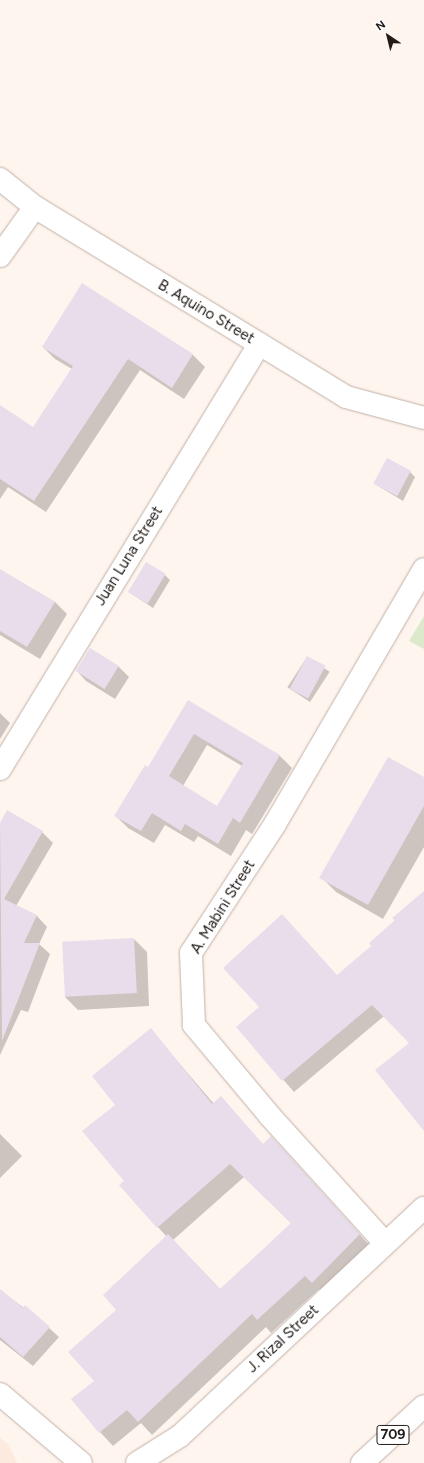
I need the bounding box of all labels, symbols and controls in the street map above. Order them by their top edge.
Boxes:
north arrow [368,16,408,56]
text: N [374,18,388,34]
street label: B. Aquino Street [155,276,257,348]
street label: Juan Luna Street [91,503,167,609]
street label: A. Mabini Street [187,857,259,957]
street label: J. Rizal Street [243,1301,323,1377]
road number: 709 [376,1423,410,1447]

